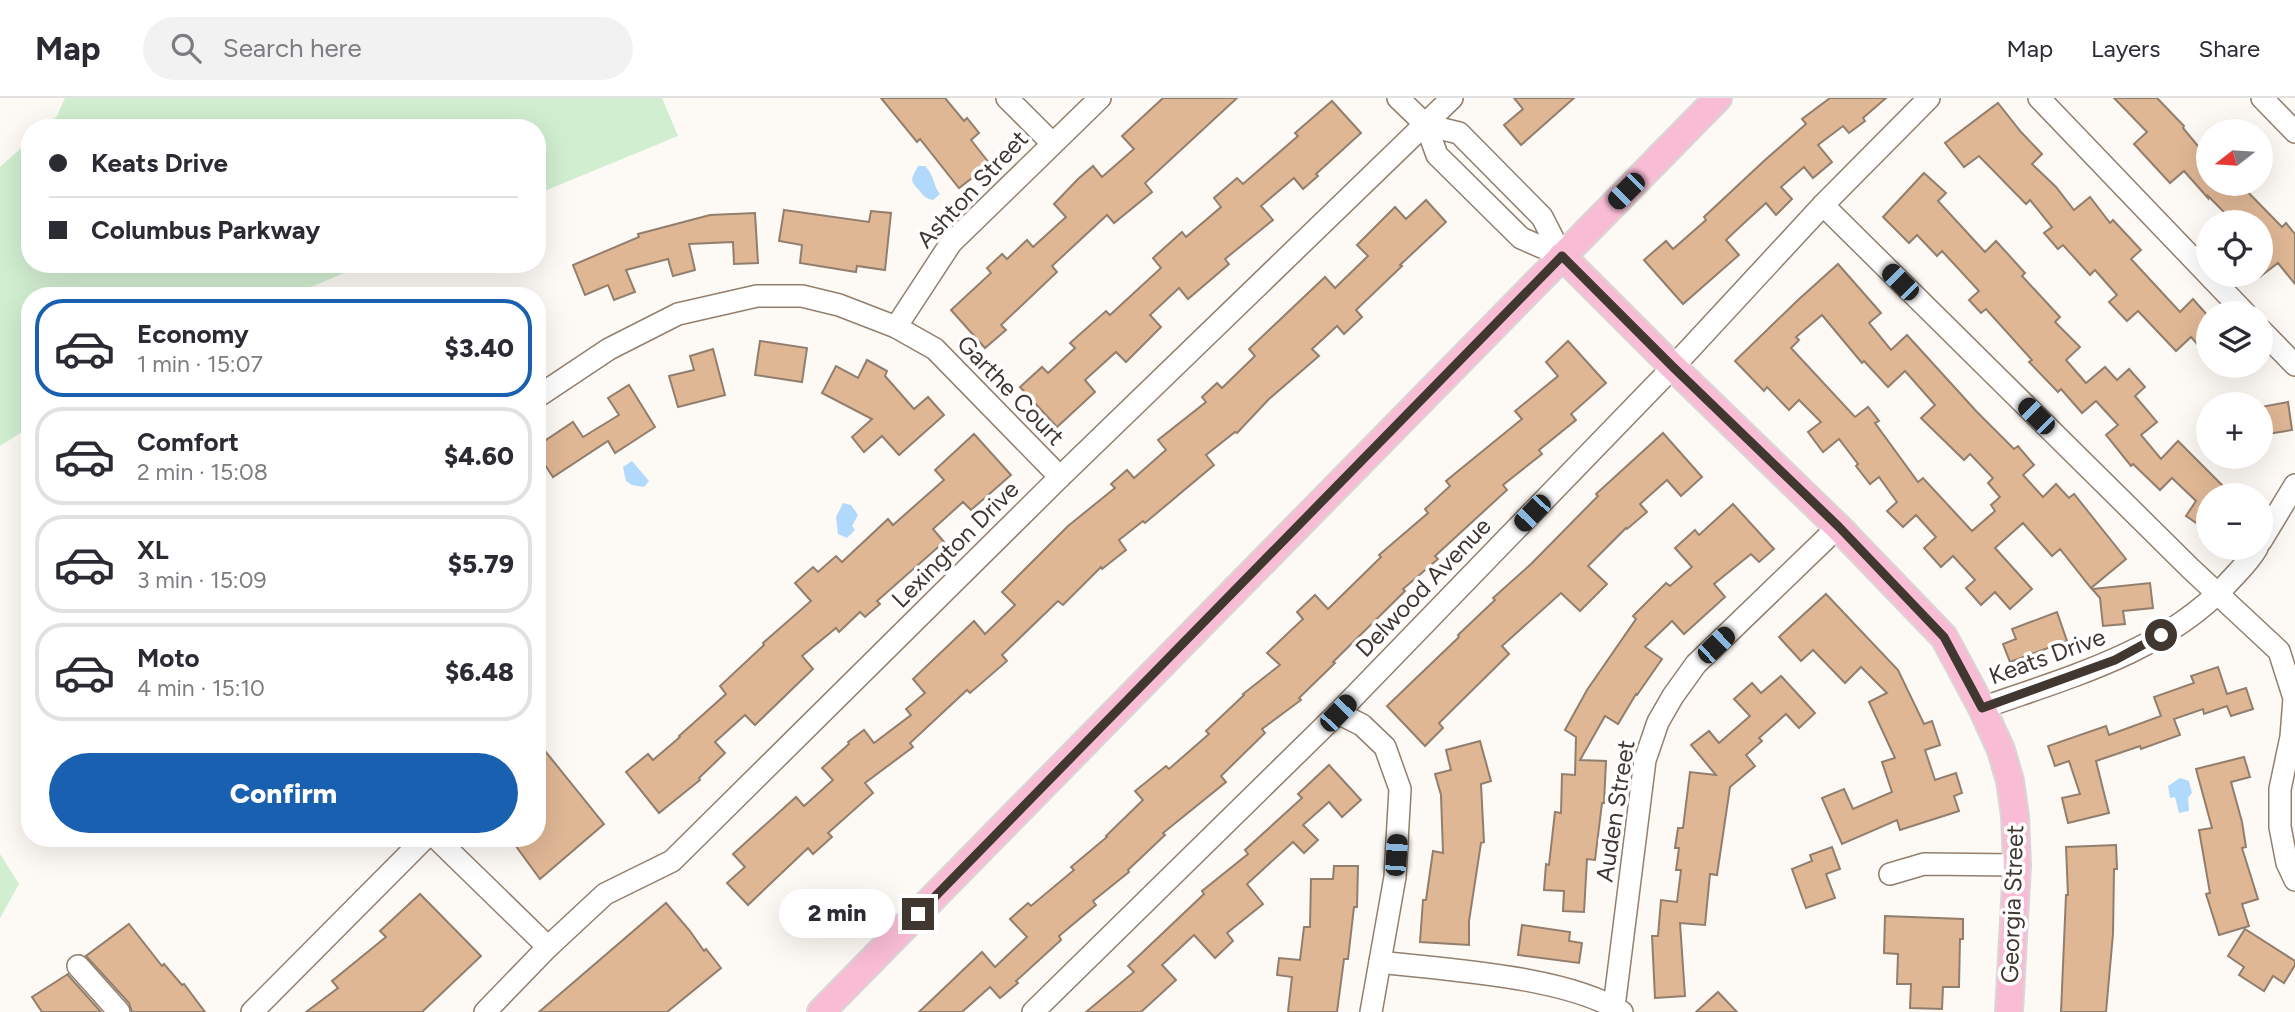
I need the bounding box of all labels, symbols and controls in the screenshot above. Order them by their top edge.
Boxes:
search box [143,17,633,80]
text: Map [35,29,101,68]
icon: search [167,29,205,67]
text: Search here [223,32,362,64]
text: Map [2006,34,2053,63]
text: Layers [2091,34,2160,63]
text: Share [2198,34,2260,63]
north arrow [2196,119,2273,196]
map controls [2196,119,2273,560]
street label: Ashton Street [910,124,1034,254]
text: Keats Drive [91,147,228,179]
car [1604,169,1649,213]
button: locate [2196,210,2273,287]
text: Columbus Parkway [91,214,320,246]
car [1878,260,1923,304]
button: layers [2196,301,2273,378]
icon: car [53,317,116,380]
text: Economy [137,318,249,350]
street label: Garthe Court [951,329,1071,451]
text: $3.40 [445,332,514,364]
text: 1 min · 15:07 [137,350,263,378]
button: + [2196,392,2273,469]
car [2014,394,2059,438]
icon: car [53,425,116,488]
text: Comfort [137,426,239,458]
text: $4.60 [444,440,514,472]
text: 2 min · 15:08 [137,458,268,486]
street label: Lexington Drive [885,474,1025,614]
button: − [2196,483,2273,560]
car [1510,491,1555,535]
street label: Delwood Avenue [1349,511,1497,663]
icon: car [53,533,116,596]
text: XL [137,534,169,566]
text: $5.79 [448,548,514,580]
text: 3 min · 15:09 [137,566,266,594]
route start [2145,619,2177,651]
street label: Keats Drive [1985,622,2109,690]
car [1694,623,1739,667]
icon: car [53,641,116,704]
text: Moto [137,642,200,674]
text: $6.48 [445,656,514,688]
text: 4 min · 15:10 [137,674,265,702]
car [1316,691,1361,735]
street label: Auden Street [1589,738,1641,884]
button: Confirm [49,753,518,833]
street label: Georgia Street [1995,824,2029,984]
car [1385,833,1408,877]
callout: 2 min [778,890,894,938]
route end [902,898,934,930]
text: 2 min [808,899,866,927]

